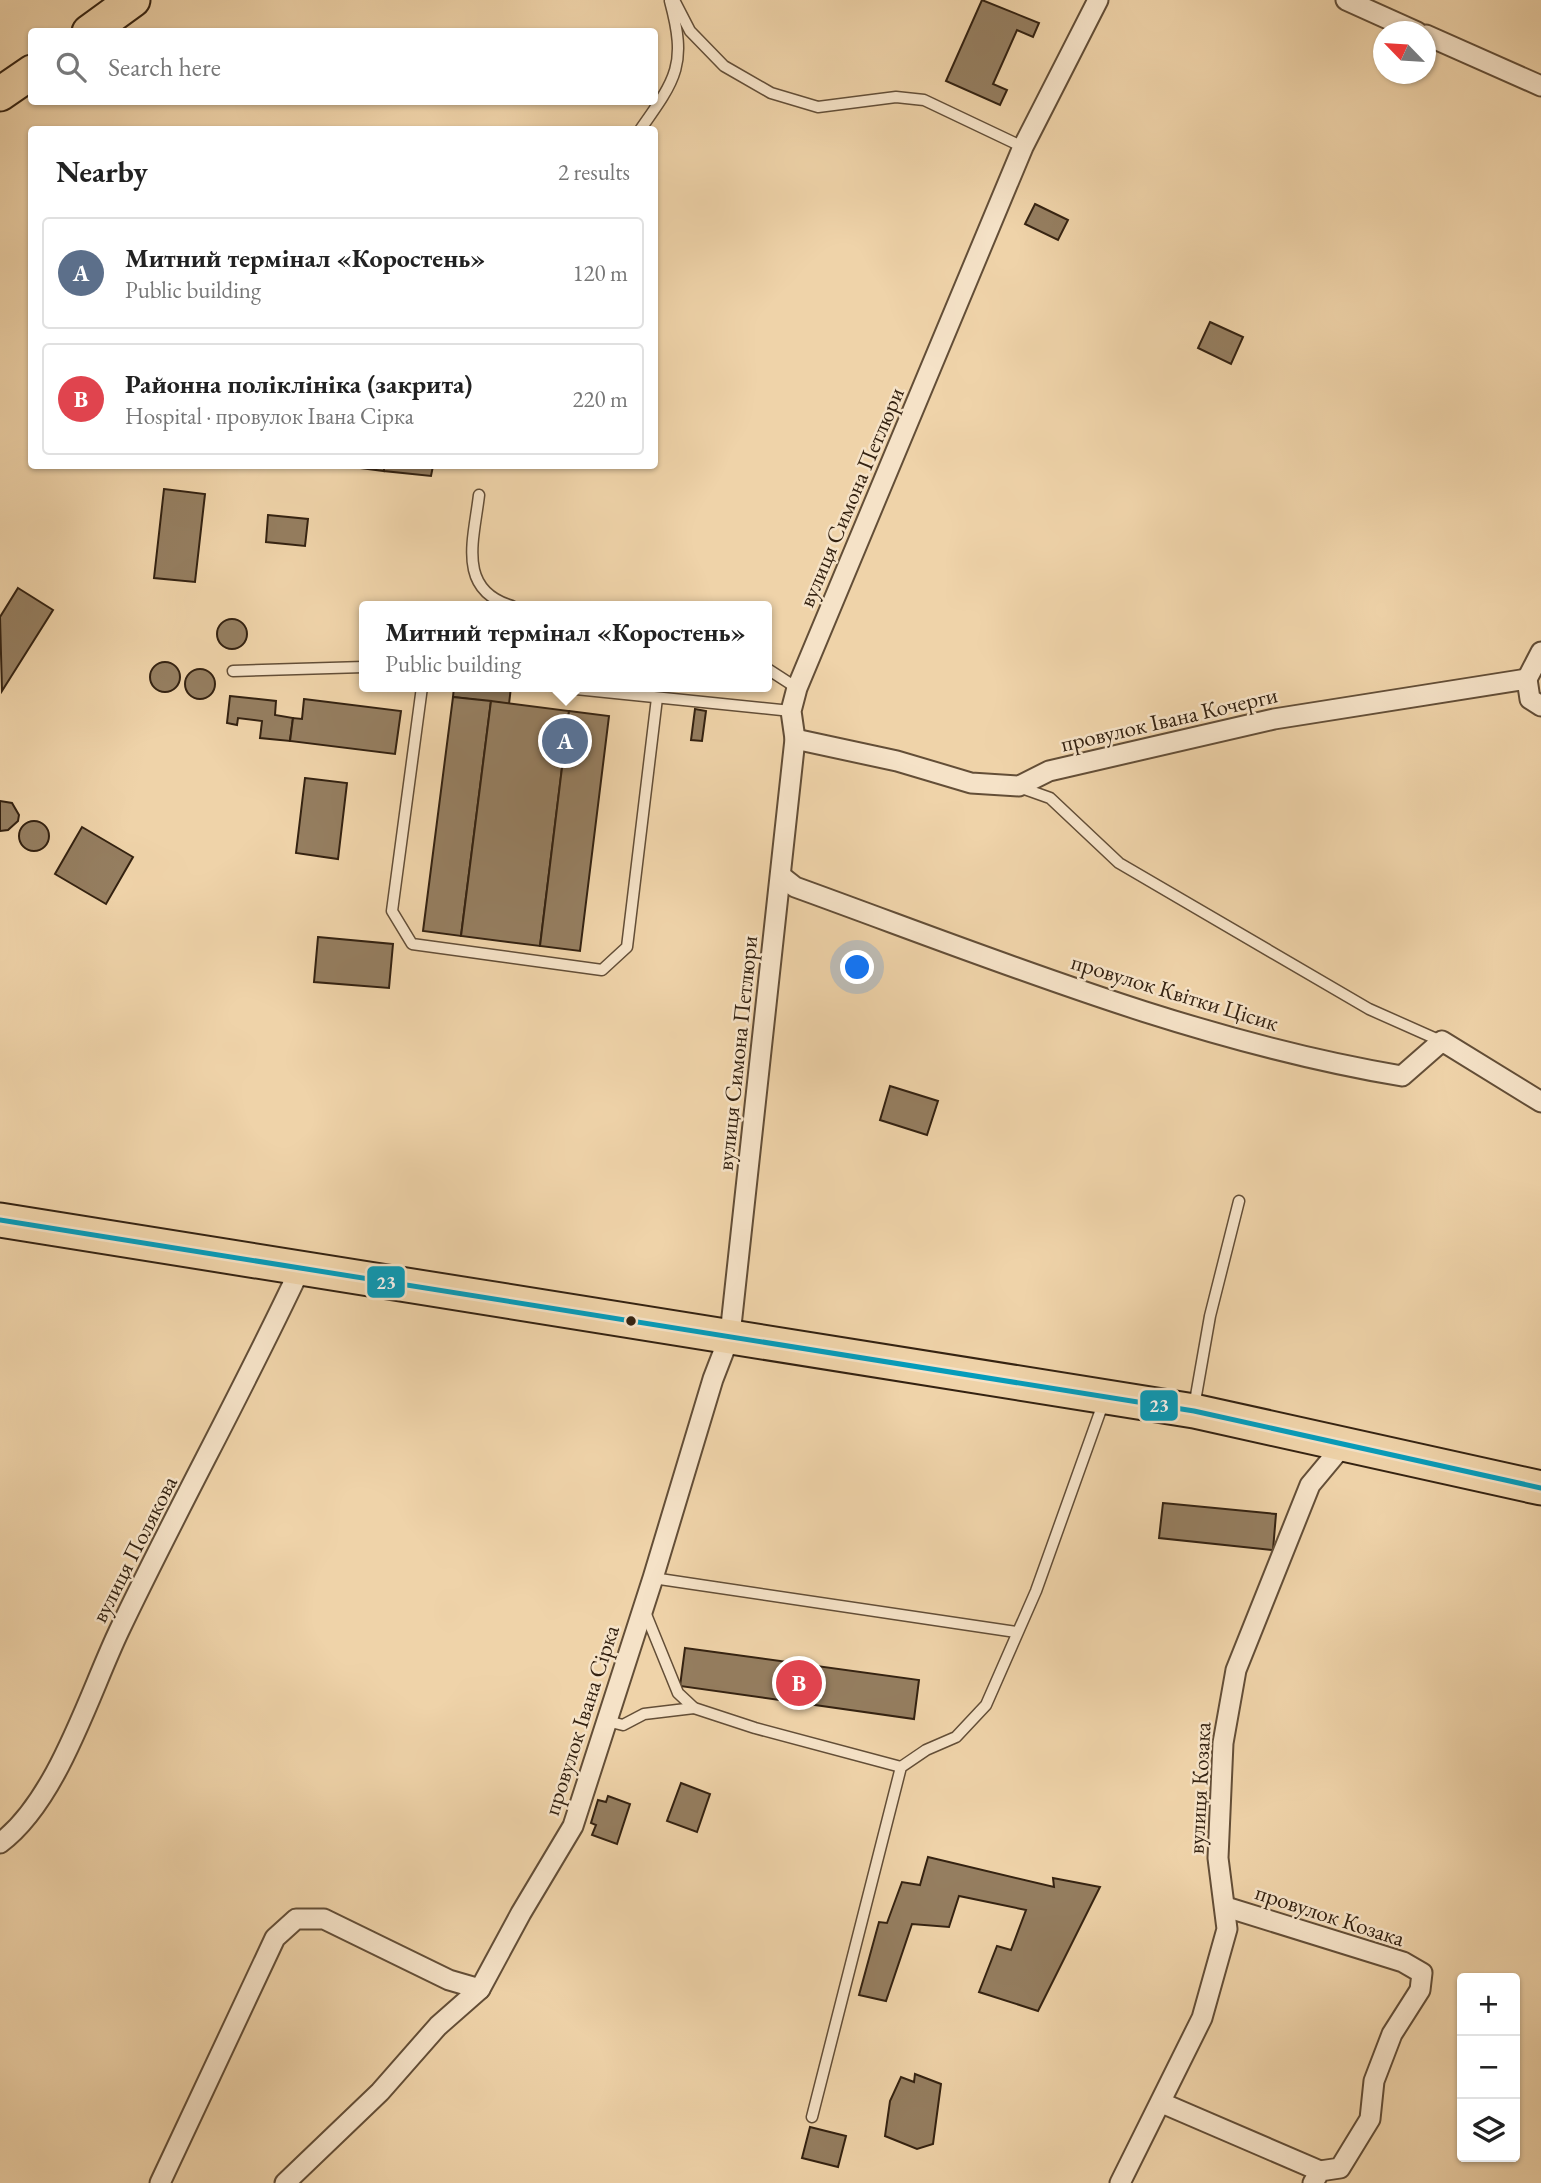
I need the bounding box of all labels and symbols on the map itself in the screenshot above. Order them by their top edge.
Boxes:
north arrow [1373,21,1436,84]
street label: вулиця Симона Петлюри [791,383,911,611]
street label: провулок Івана Кочерги [1057,679,1281,759]
pin: A [542,715,588,767]
street label: вулиця Симона Петлюри [710,934,764,1172]
street label: провулок Квітки Цісик [1068,946,1282,1038]
your location [840,950,874,984]
line badge: 23 [366,1265,406,1299]
text: 23 [376,1270,396,1295]
unlabelled marker [624,1314,638,1328]
line badge: 23 [1139,1389,1179,1422]
text: 23 [1149,1393,1169,1418]
street label: вулиця Полякова [84,1470,184,1627]
street label: провулок Івана Сірка [536,1620,626,1819]
pin: B [776,1657,822,1709]
street label: вулиця Козака [1181,1720,1217,1855]
street label: провулок Козака [1251,1877,1409,1954]

